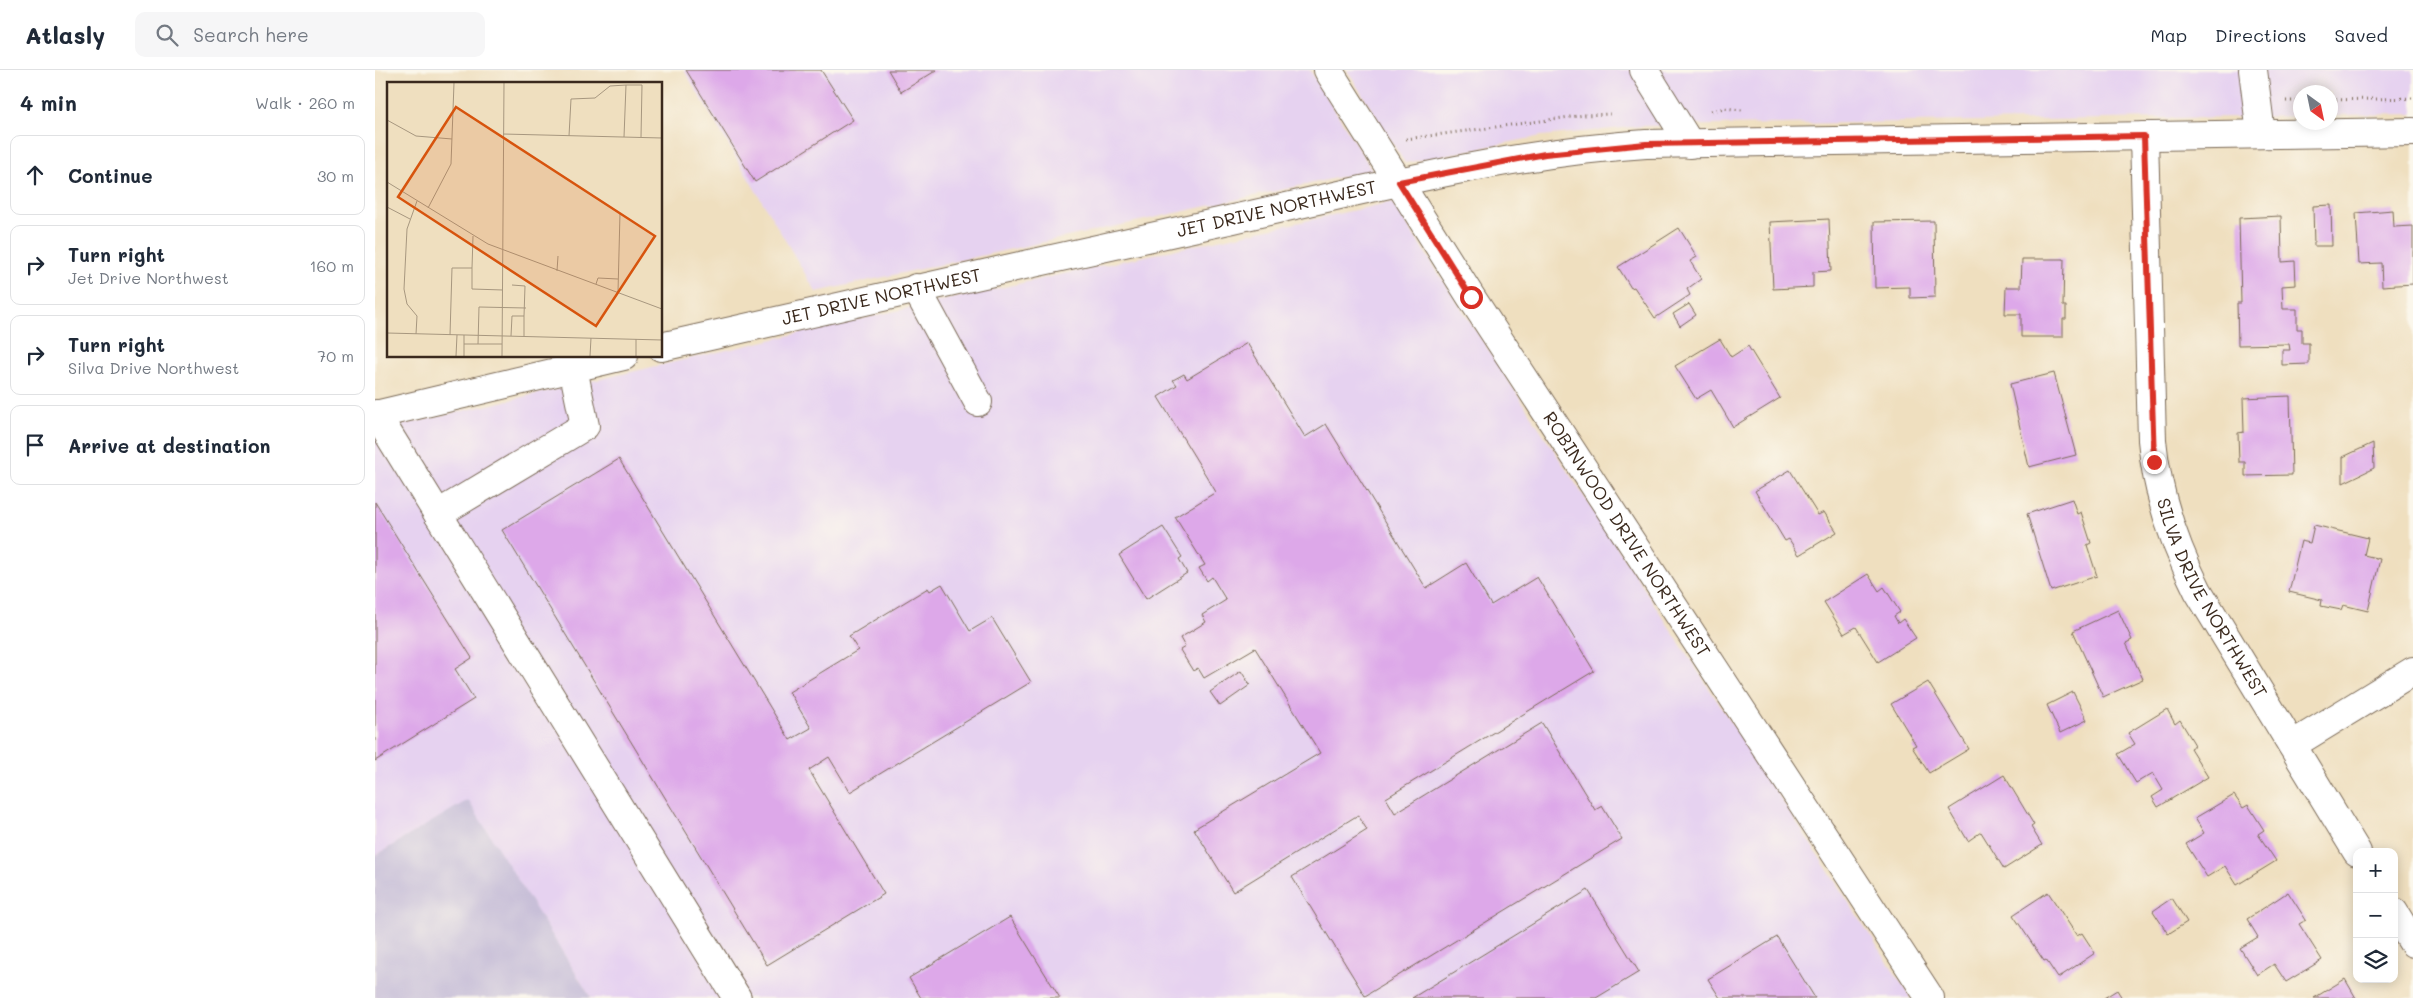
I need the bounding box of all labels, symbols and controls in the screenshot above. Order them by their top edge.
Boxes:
search box [135,12,485,57]
text: Atlasly [25,19,105,50]
icon: search [153,21,181,49]
text: Search here [193,22,309,47]
text: Map [2150,23,2187,47]
text: Directions [2215,23,2307,47]
text: Saved [2335,23,2388,47]
inset map [387,82,663,358]
north arrow [2293,85,2338,130]
text: 4 min [20,89,77,116]
text: Walk · 260 m [255,92,355,113]
icon: ahead [21,161,49,189]
text: Continue [68,163,153,188]
text: 30 m [317,165,354,186]
street label: JET DRIVE NORTHWEST [1174,174,1379,242]
text: Turn right [68,242,165,267]
icon: right [21,251,49,279]
text: 160 m [309,255,354,276]
street label: JET DRIVE NORTHWEST [779,262,983,330]
text: Jet Drive Northwest [68,267,229,288]
route start [1460,286,1483,309]
text: Turn right [68,332,165,357]
icon: right [21,341,49,369]
text: 70 m [317,345,354,366]
text: Silva Drive Northwest [68,357,239,378]
street label: ROBINWOOD DRIVE NORTHWEST [1538,407,1716,661]
icon: arrive [21,431,49,459]
text: Arrive at destination [68,433,271,458]
route end [2143,451,2166,474]
street label: SILVA DRIVE NORTHWEST [2152,495,2273,702]
map controls [2353,848,2398,983]
button: + [2353,848,2398,893]
button: − [2353,893,2398,938]
button: layers [2353,938,2398,983]

